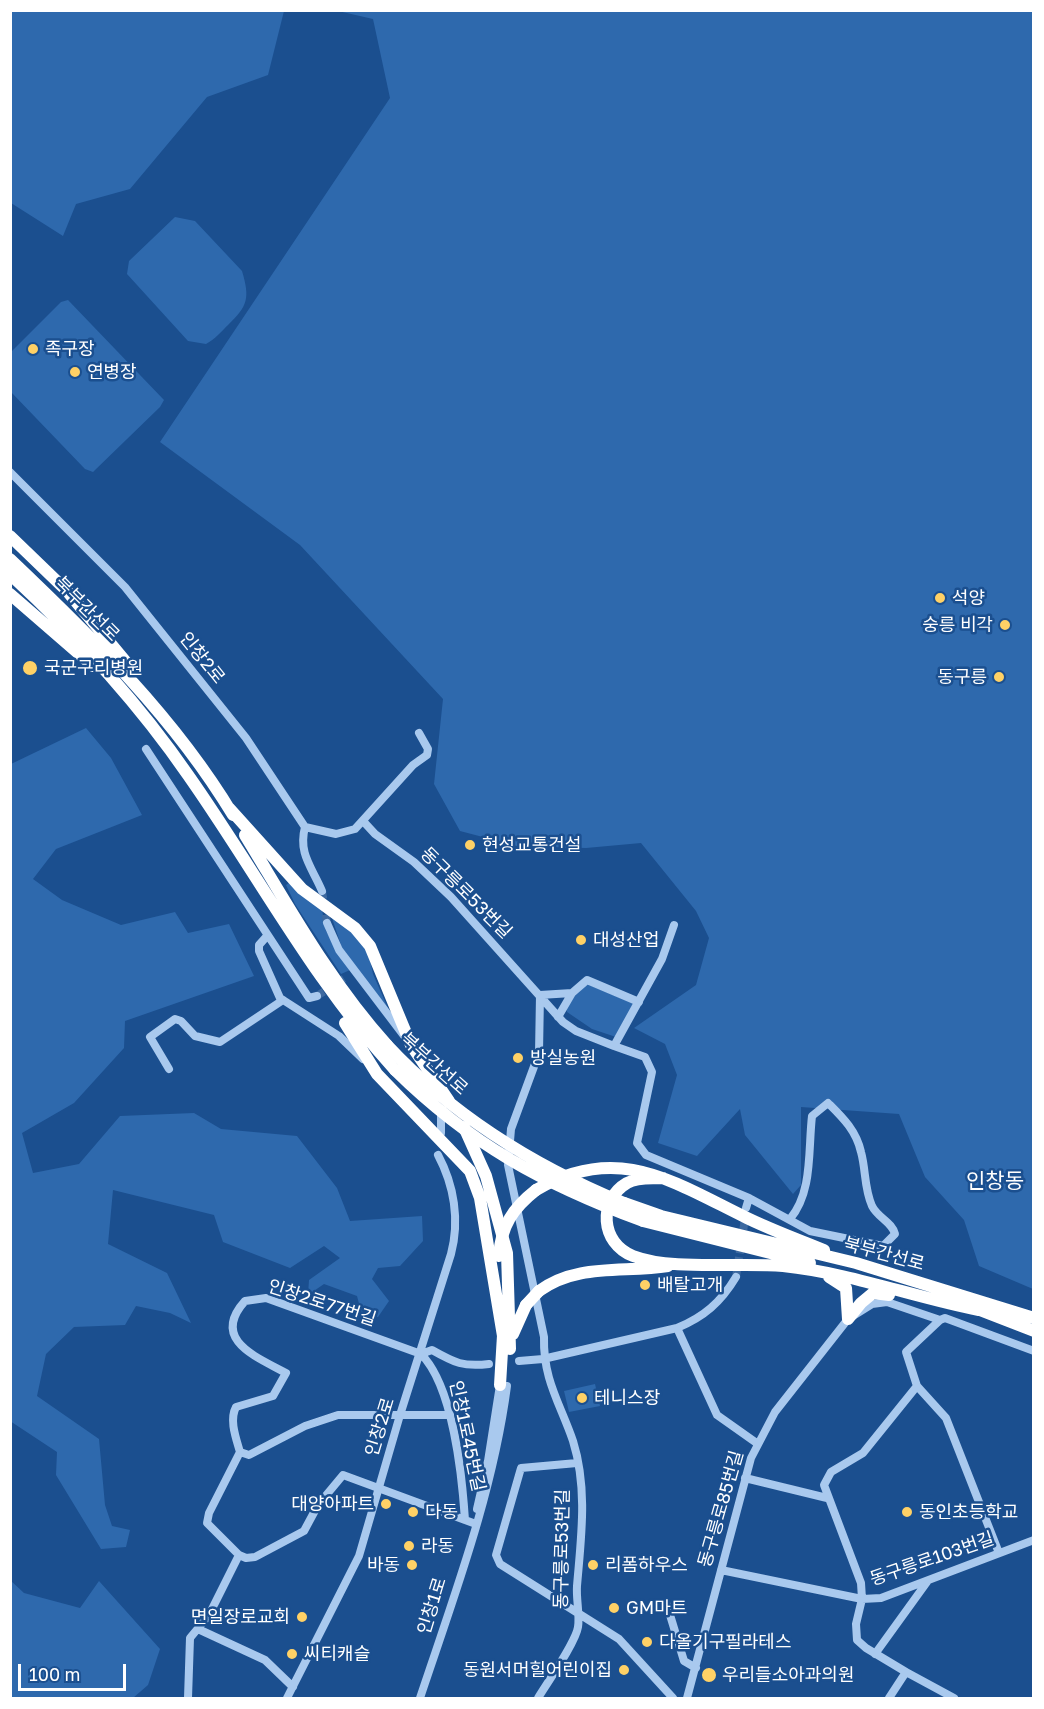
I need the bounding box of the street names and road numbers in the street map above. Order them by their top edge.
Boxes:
street label: 북부간선로 [50,572,124,646]
street label: 인창2로 [175,628,229,688]
street label: 동구릉로53번길 [416,843,516,943]
street label: 북부간선로 [396,1028,472,1100]
street label: 북부간선로 [841,1233,927,1275]
street label: 인창2로77번길 [265,1275,379,1331]
street label: 인창1로45번길 [445,1379,489,1493]
street label: 인창2로 [361,1395,399,1459]
street label: 동구릉로85번길 [694,1448,748,1570]
street label: 동구릉로53번길 [550,1489,574,1609]
street label: 동구릉로103번길 [867,1528,997,1590]
street label: 인창1로 [413,1575,451,1637]

